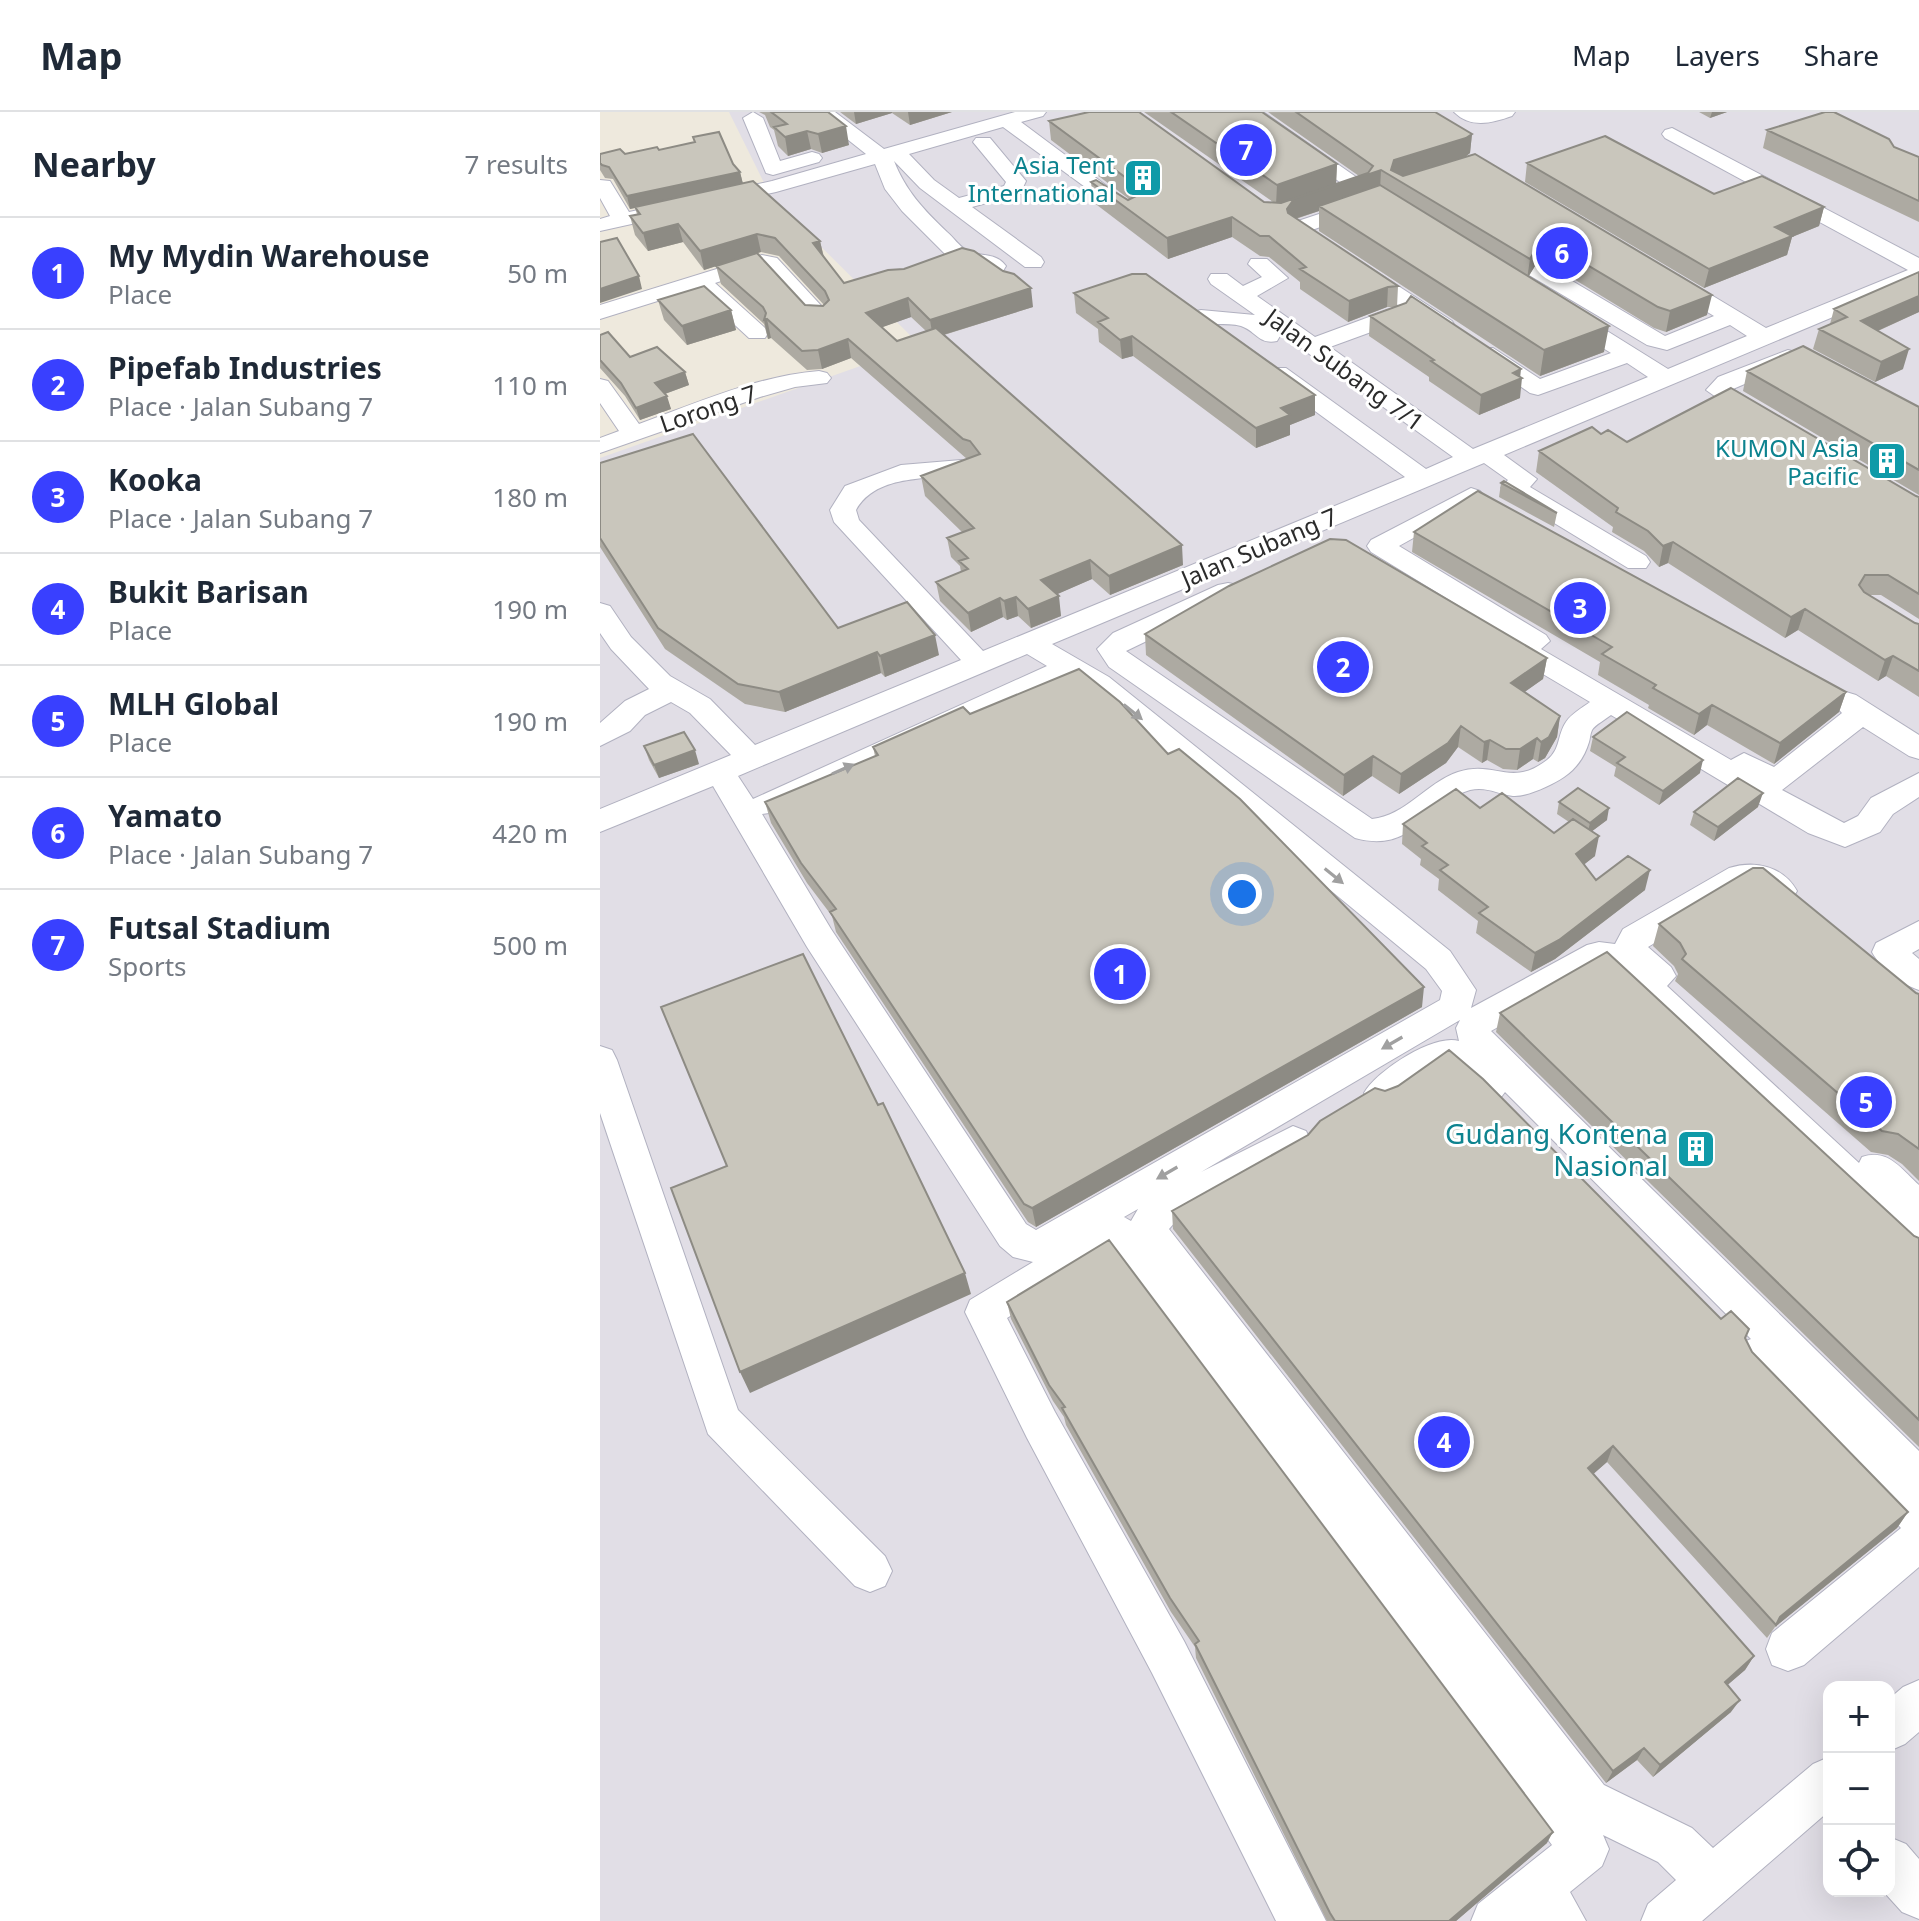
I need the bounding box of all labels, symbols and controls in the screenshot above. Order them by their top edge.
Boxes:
text: Map [40,29,123,81]
text: Map [1572,36,1630,74]
text: Layers [1674,36,1760,74]
text: Share [1804,36,1879,74]
pin: 7 [1220,120,1272,180]
text: Nearby [32,141,156,187]
text: 7 results [464,146,568,182]
place label: Asia Tent International [968,148,1115,209]
building icon: Asia Tent International [1122,157,1164,199]
pin: 6 [1536,223,1588,283]
text: My Mydin Warehouse [108,235,430,276]
text: 1 [51,255,65,291]
text: 50 m [507,255,568,291]
text: Place [108,276,172,312]
street label: Jalan Subang 7/1 [1257,299,1431,438]
text: Pipefab Industries [108,347,382,388]
text: 2 [51,367,65,403]
text: 110 m [492,367,568,403]
street label: Lorong 7 [655,376,761,440]
text: Place · Jalan Subang 7 [108,388,373,424]
place label: KUMON Asia Pacific [1715,431,1859,492]
building icon: KUMON Asia Pacific [1866,440,1908,482]
text: Kooka [108,459,202,500]
text: 3 [51,479,65,515]
text: 180 m [492,479,568,515]
street label: Jalan Subang 7 [1174,499,1342,596]
text: Place · Jalan Subang 7 [108,500,373,536]
text: Bukit Barisan [108,571,309,612]
pin: 3 [1554,578,1606,638]
text: 4 [51,591,65,627]
text: 190 m [492,591,568,627]
text: Place [108,612,172,648]
pin: 2 [1317,637,1369,697]
text: MLH Global [108,683,279,724]
text: 5 [51,703,65,739]
text: 190 m [492,703,568,739]
one-way arrow [1122,703,1143,720]
text: Place [108,724,172,760]
one-way arrow [831,762,855,775]
text: Yamato [108,795,222,836]
text: 6 [51,815,65,851]
text: 420 m [492,815,568,851]
text: Place · Jalan Subang 7 [108,836,373,872]
one-way arrow [1324,867,1344,883]
your location [1222,874,1262,914]
text: Futsal Stadium [108,907,331,948]
text: 7 [51,927,65,963]
text: 500 m [492,927,568,963]
pin: 1 [1094,944,1146,1004]
text: Sports [108,948,187,984]
one-way arrow [1381,1036,1403,1050]
pin: 5 [1840,1072,1892,1132]
place label: Gudang Kontena Nasional [1445,1114,1668,1184]
building icon: Gudang Kontena Nasional [1675,1128,1717,1170]
one-way arrow [1156,1166,1178,1180]
pin: 4 [1418,1412,1470,1472]
map controls [1823,1681,1895,1897]
button: + [1823,1681,1895,1753]
button: − [1823,1753,1895,1825]
button: locate [1823,1825,1895,1897]

